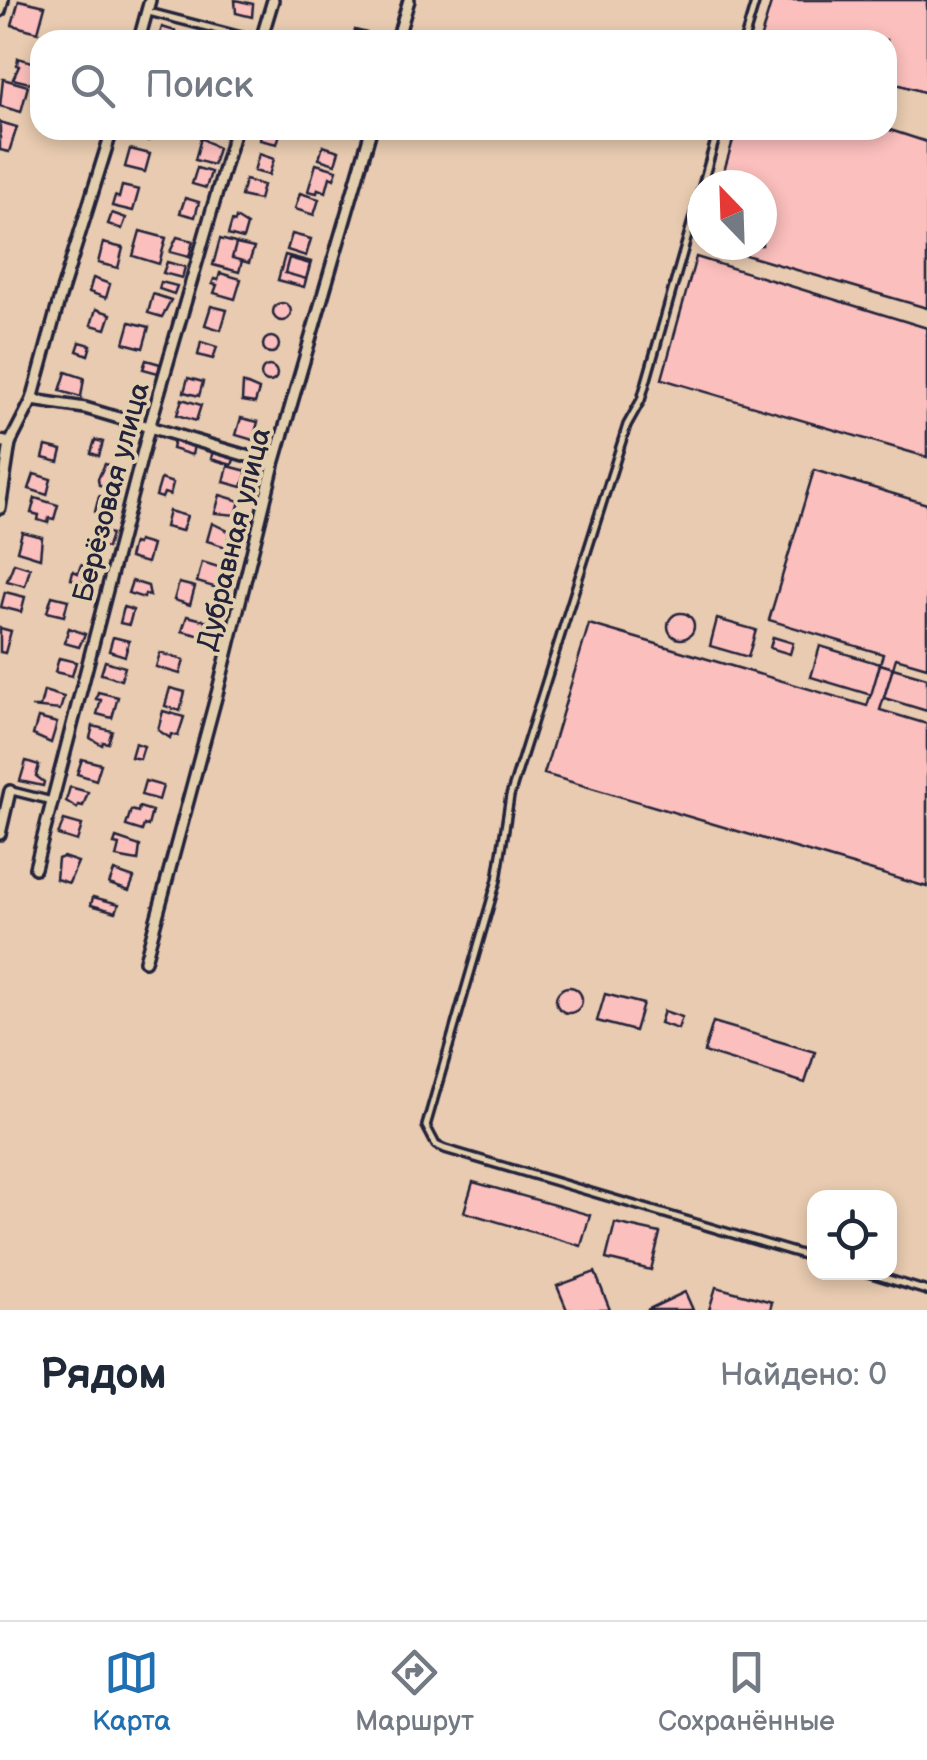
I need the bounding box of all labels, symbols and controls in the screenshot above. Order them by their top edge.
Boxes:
search box [30,30,897,140]
icon: search [65,58,120,113]
text: Поиск [145,63,253,108]
north arrow [687,170,777,260]
street label: Берёзовая улица [66,379,157,606]
street label: Дубравная улица [191,424,278,654]
map controls [807,1190,897,1280]
button: locate [807,1190,897,1280]
text: Рядом [40,1350,167,1401]
text: Найдено: 0 [720,1356,887,1395]
tab: Карта [92,1645,171,1738]
tab: Маршрут [355,1645,474,1738]
tab: Сохранённые [658,1645,835,1738]

